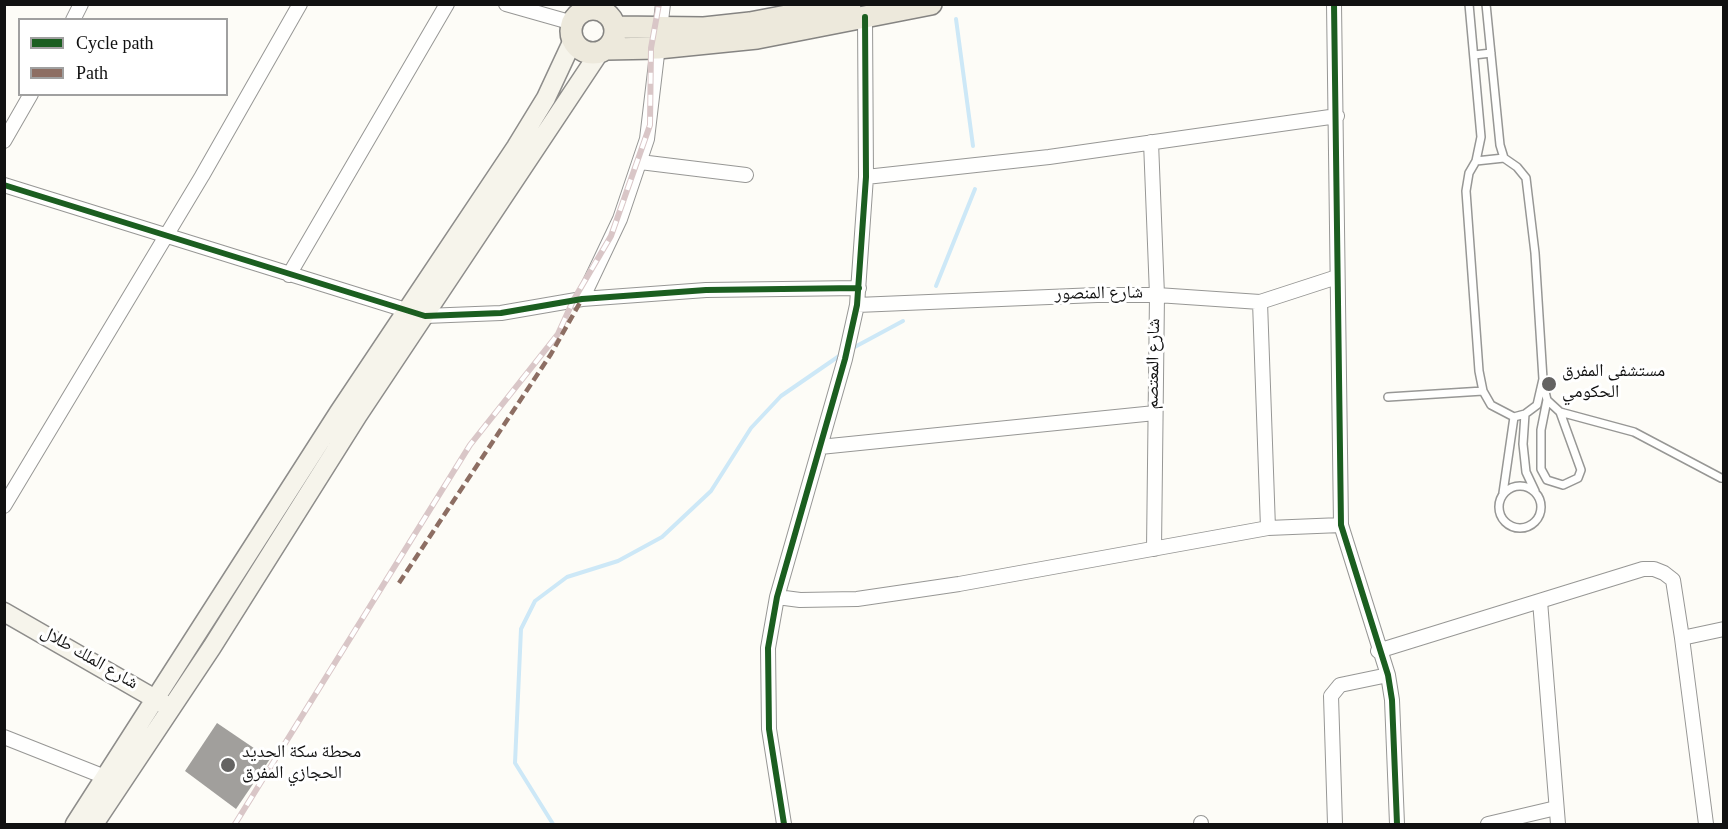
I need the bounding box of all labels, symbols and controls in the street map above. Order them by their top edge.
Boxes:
legend [18,18,228,96]
text: Cycle path [76,33,153,53]
text: Path [76,63,108,83]
street label: شارع المنصور [1055,284,1143,308]
street label: شارع المعتصم [1144,318,1168,410]
place label: مستشفى المفرق الحكومي [1562,363,1665,406]
marker: مستشفى المفرق الحكومي [1540,375,1558,393]
street label: شارع الملك طلال [35,623,141,697]
place label: محطة سكة الحديد الحجازي المفرق [242,744,361,786]
marker: محطة سكة الحديد الحجازي المفرق [219,756,237,774]

